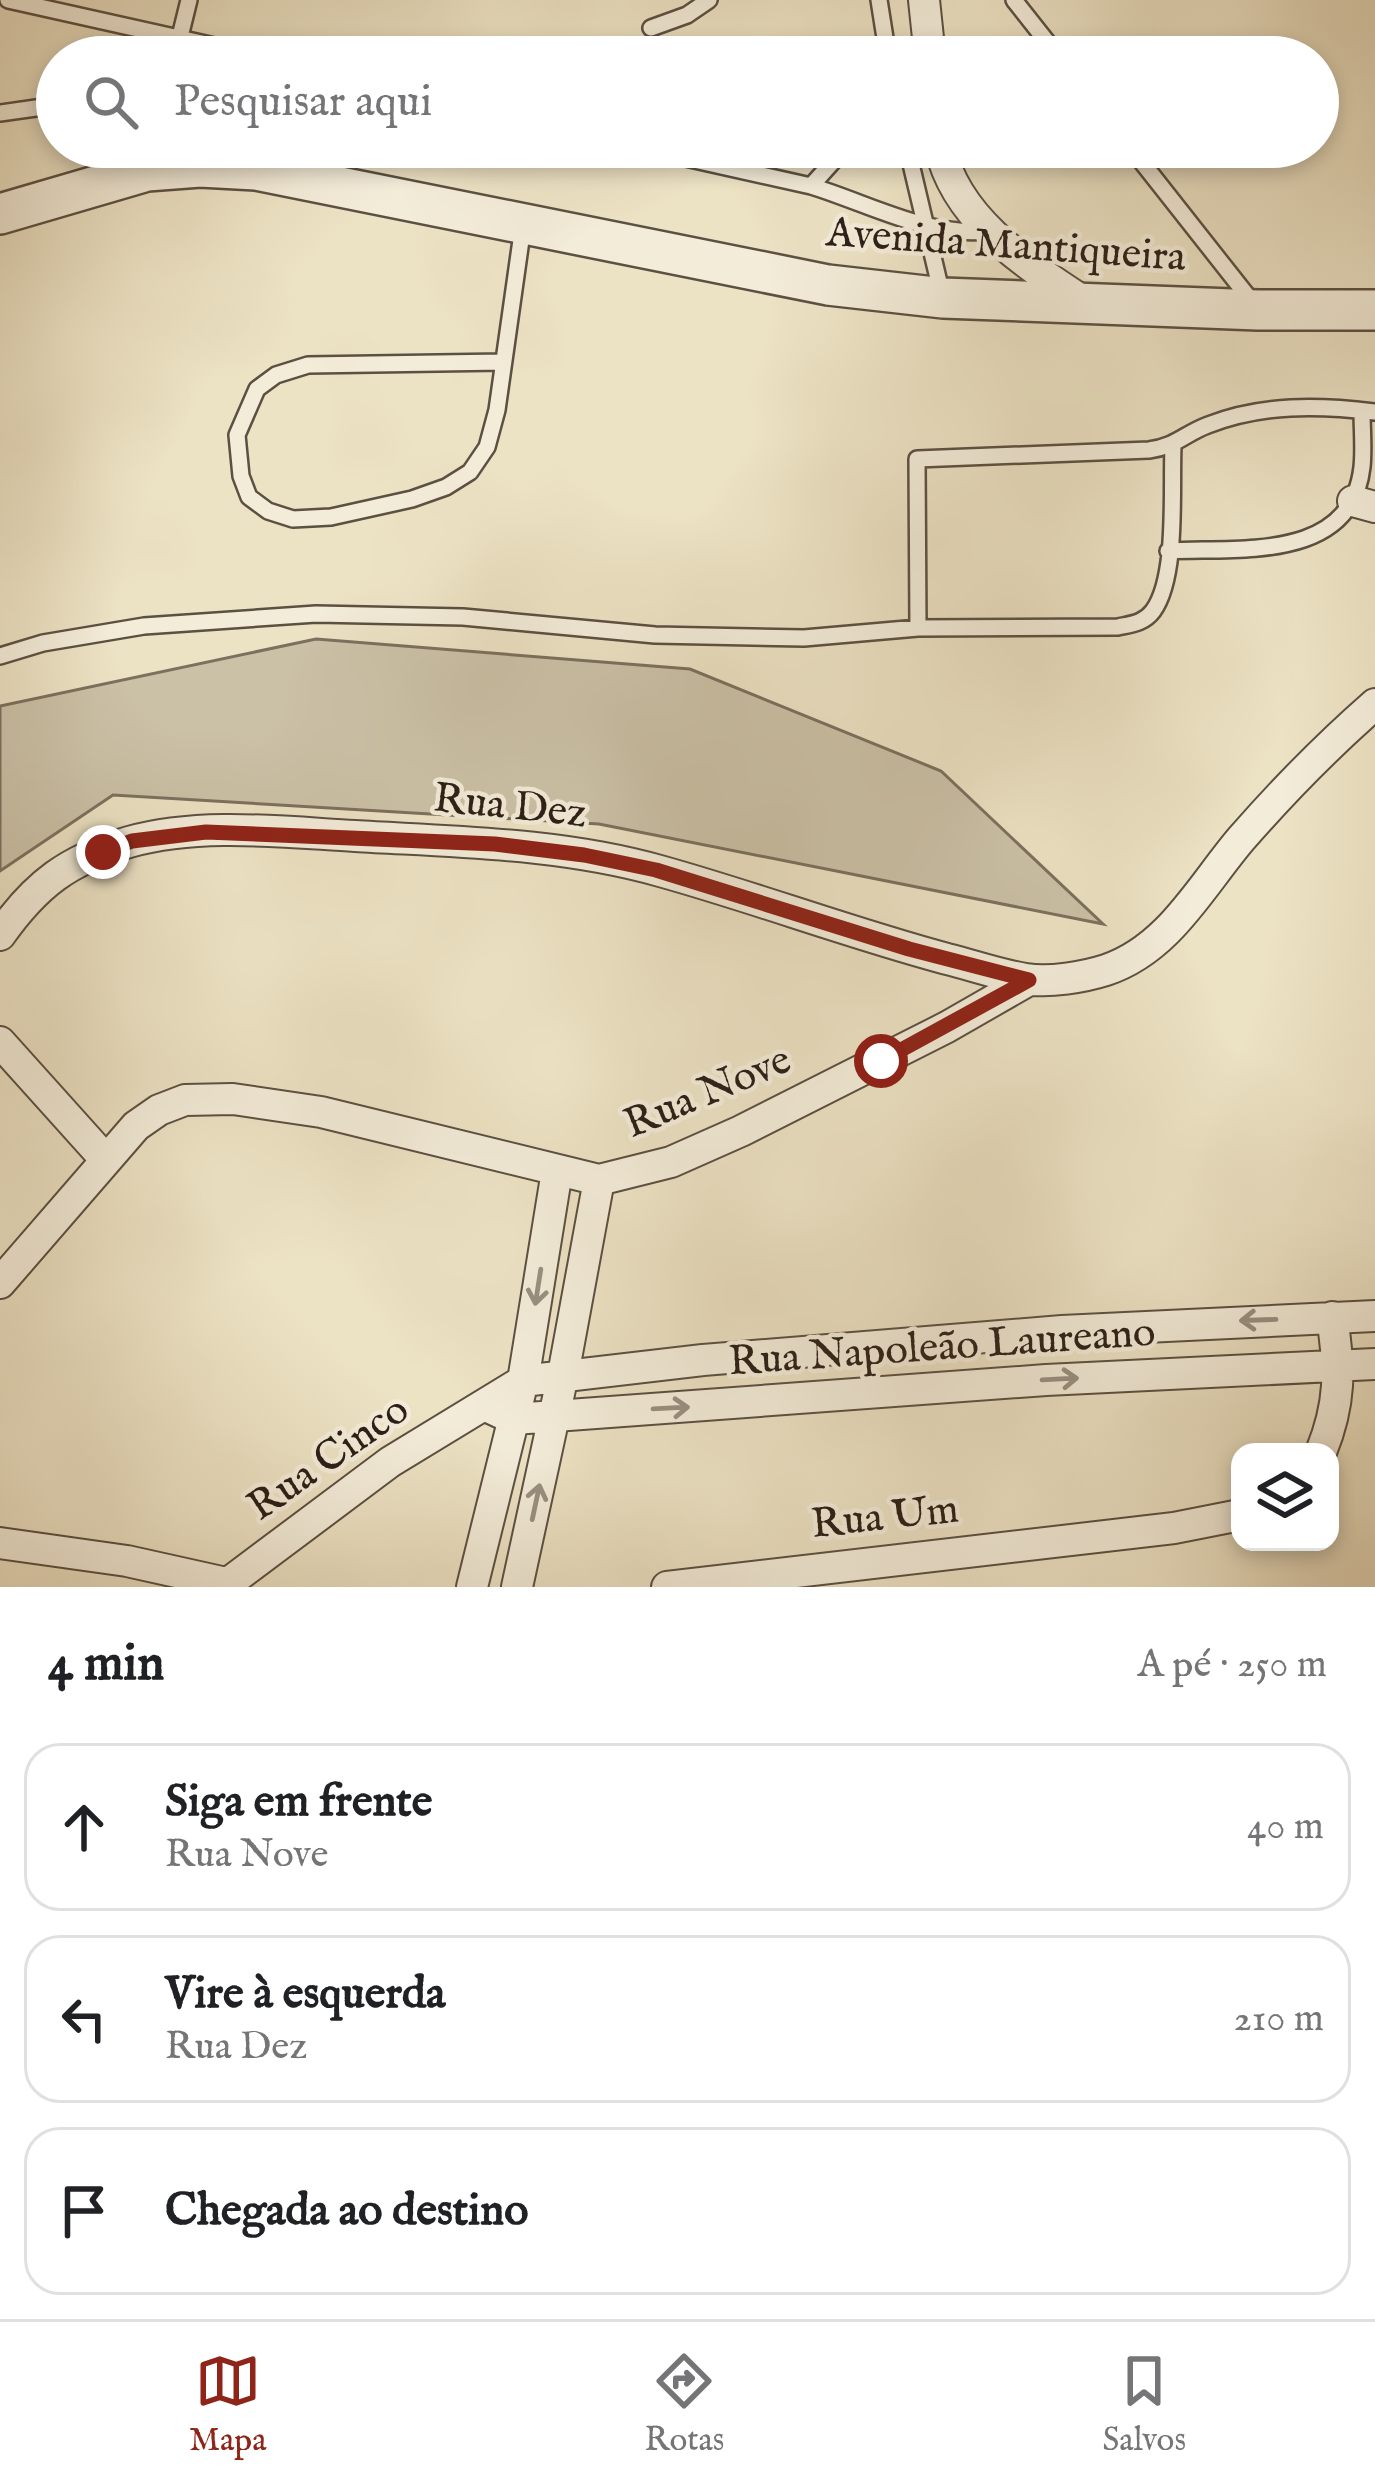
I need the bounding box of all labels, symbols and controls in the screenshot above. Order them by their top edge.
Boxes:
search box [36,36,1339,168]
icon: search [78,69,144,135]
text: Pesquisar aqui [174,74,432,131]
street label: Avenida Mantiqueira [823,207,1188,285]
street label: Rua Dez [431,773,589,841]
route end [76,825,130,879]
street label: Rua Nove [617,1034,799,1152]
route start [854,1034,908,1088]
one-way arrow [526,1266,549,1305]
street label: Rua Napoleão Laureano [727,1307,1157,1389]
one-way arrow [1239,1309,1278,1332]
one-way arrow [1040,1367,1079,1390]
street label: Rua Cinco [238,1384,420,1534]
one-way arrow [651,1396,690,1419]
map controls [1231,1443,1339,1551]
button: layers [1231,1443,1339,1551]
one-way arrow [525,1483,548,1521]
street label: Rua Um [809,1484,961,1552]
text: 4 min [48,1633,164,1698]
text: A pé · 250 m [1138,1641,1327,1690]
text: Siga em frente [165,1774,432,1831]
icon: ahead [51,1794,117,1860]
text: 40 m [1247,1803,1324,1852]
text: Rua Nove [165,1831,328,1880]
text: Vire à esquerda [165,1966,445,2023]
icon: left [51,1986,117,2052]
text: 210 m [1234,1995,1324,2044]
text: Rua Dez [165,2023,307,2072]
icon: arrive [51,2178,117,2244]
text: Chegada ao destino [165,2183,528,2240]
tab: Mapa [189,2348,266,2462]
tab: Rotas [645,2348,724,2462]
tab: Salvos [1102,2348,1186,2462]

